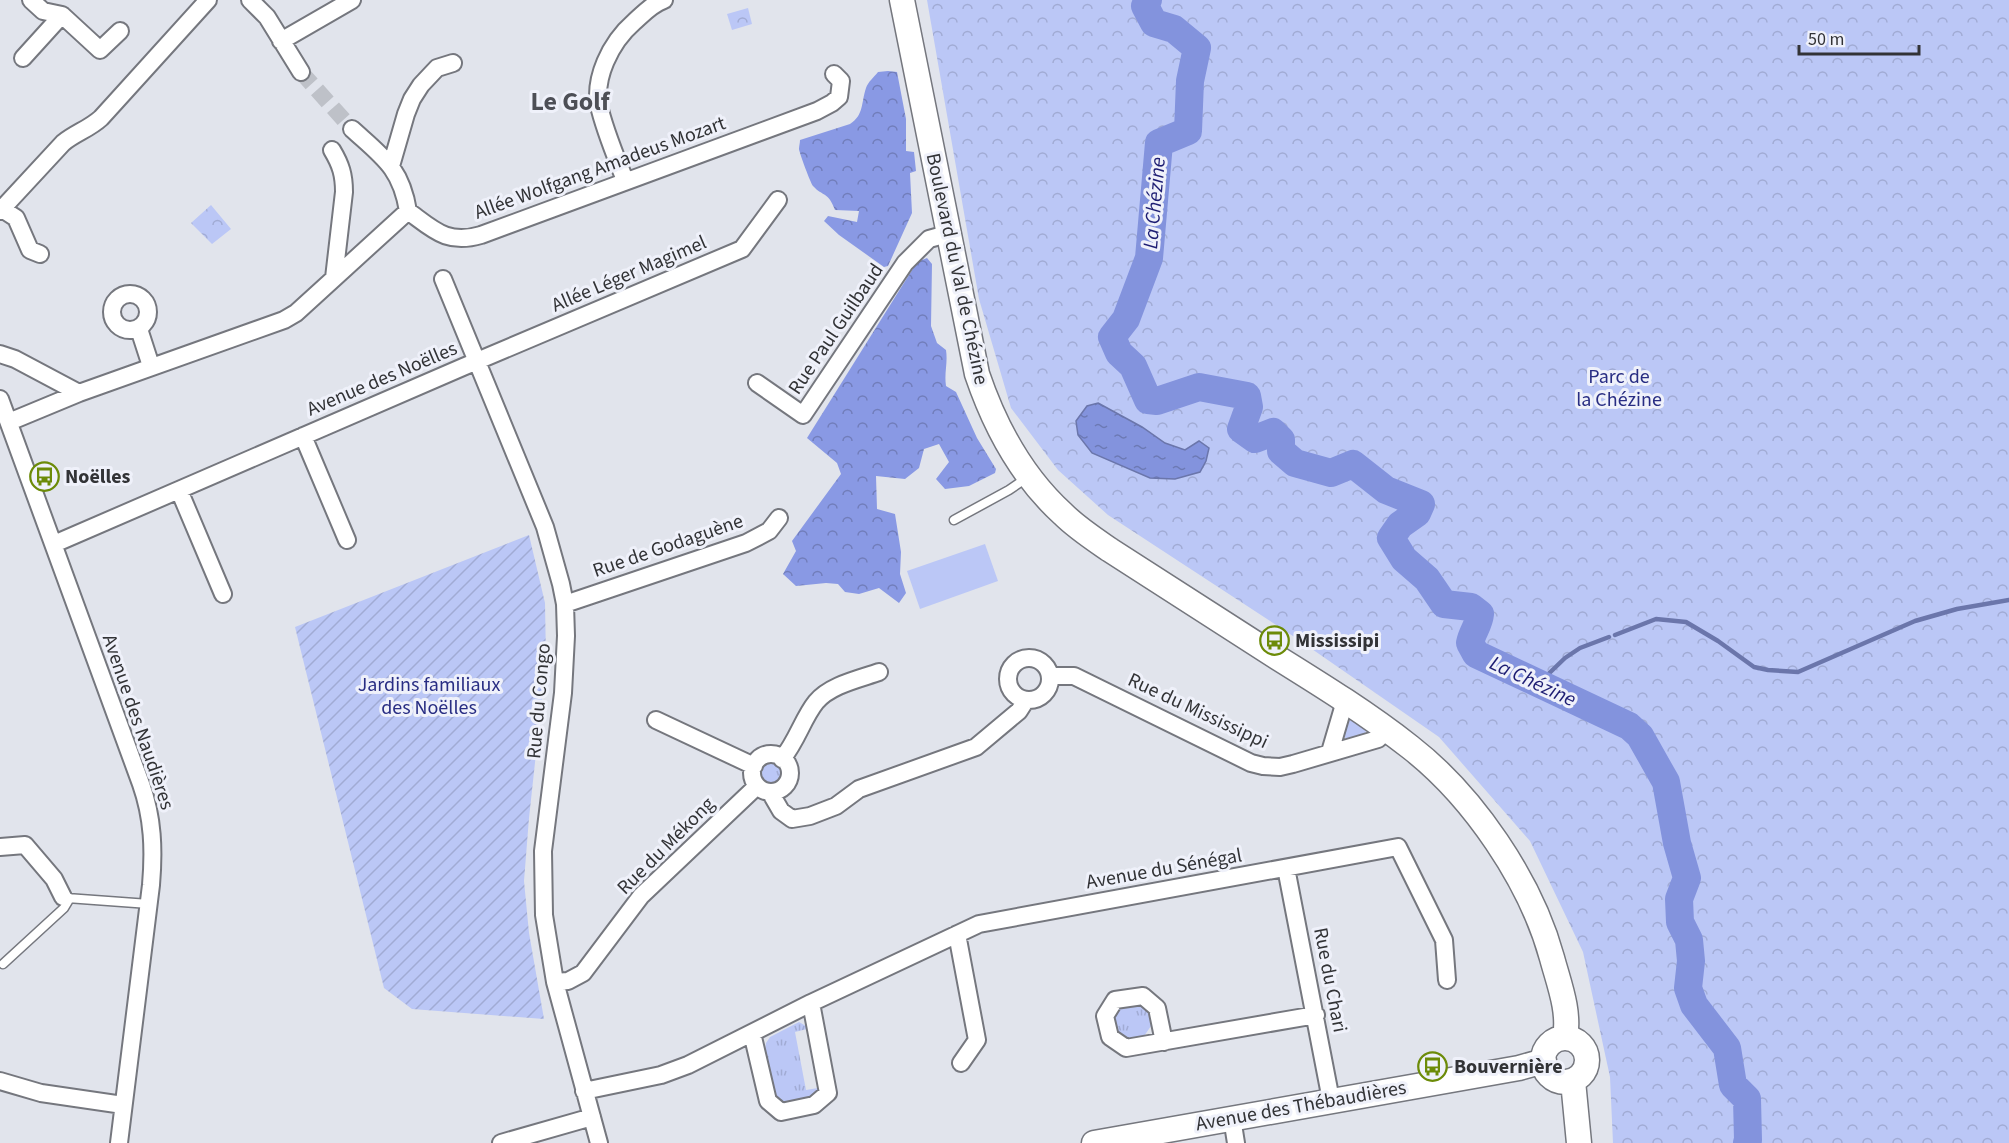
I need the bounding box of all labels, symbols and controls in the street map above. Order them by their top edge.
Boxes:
scale bar [1799,18,1919,56]
text: 50 m [1808,27,1844,52]
district label: Le Golf [530,83,611,120]
street label: Allée Wolfgang Amadeus Mozart [470,109,730,227]
street label: Boulevard du Val de Chézine [919,151,995,387]
water label: La Chézine [1135,156,1173,250]
street label: Allée Léger Magimel [547,229,711,319]
street label: Rue Paul Guilbaud [782,258,890,400]
street label: Avenue des Noëlles [302,335,462,423]
park label: Parc de la Chézine [1576,363,1662,414]
bus stop icon: Noëlles [28,461,60,493]
place label: Noëlles [65,463,131,491]
street label: Rue de Godaguène [589,507,747,585]
bus stop icon: Mississipi [1258,625,1290,657]
place label: Mississipi [1295,627,1379,655]
street label: Avenue des Naudières [95,630,181,814]
street label: Rue du Congo [520,642,558,760]
water label: La Chézine [1485,648,1581,714]
street label: Rue du Mississippi [1123,666,1273,756]
park label: Jardins familiaux des Noëlles [358,671,500,722]
street label: Rue du Mékong [611,791,721,901]
street label: Avenue du Sénégal [1084,842,1244,896]
street label: Rue du Chari [1306,925,1354,1035]
bus stop icon: Bouvernière [1417,1051,1449,1083]
place label: Bouvernière [1454,1053,1563,1081]
street label: Avenue des Thébaudières [1194,1074,1408,1138]

